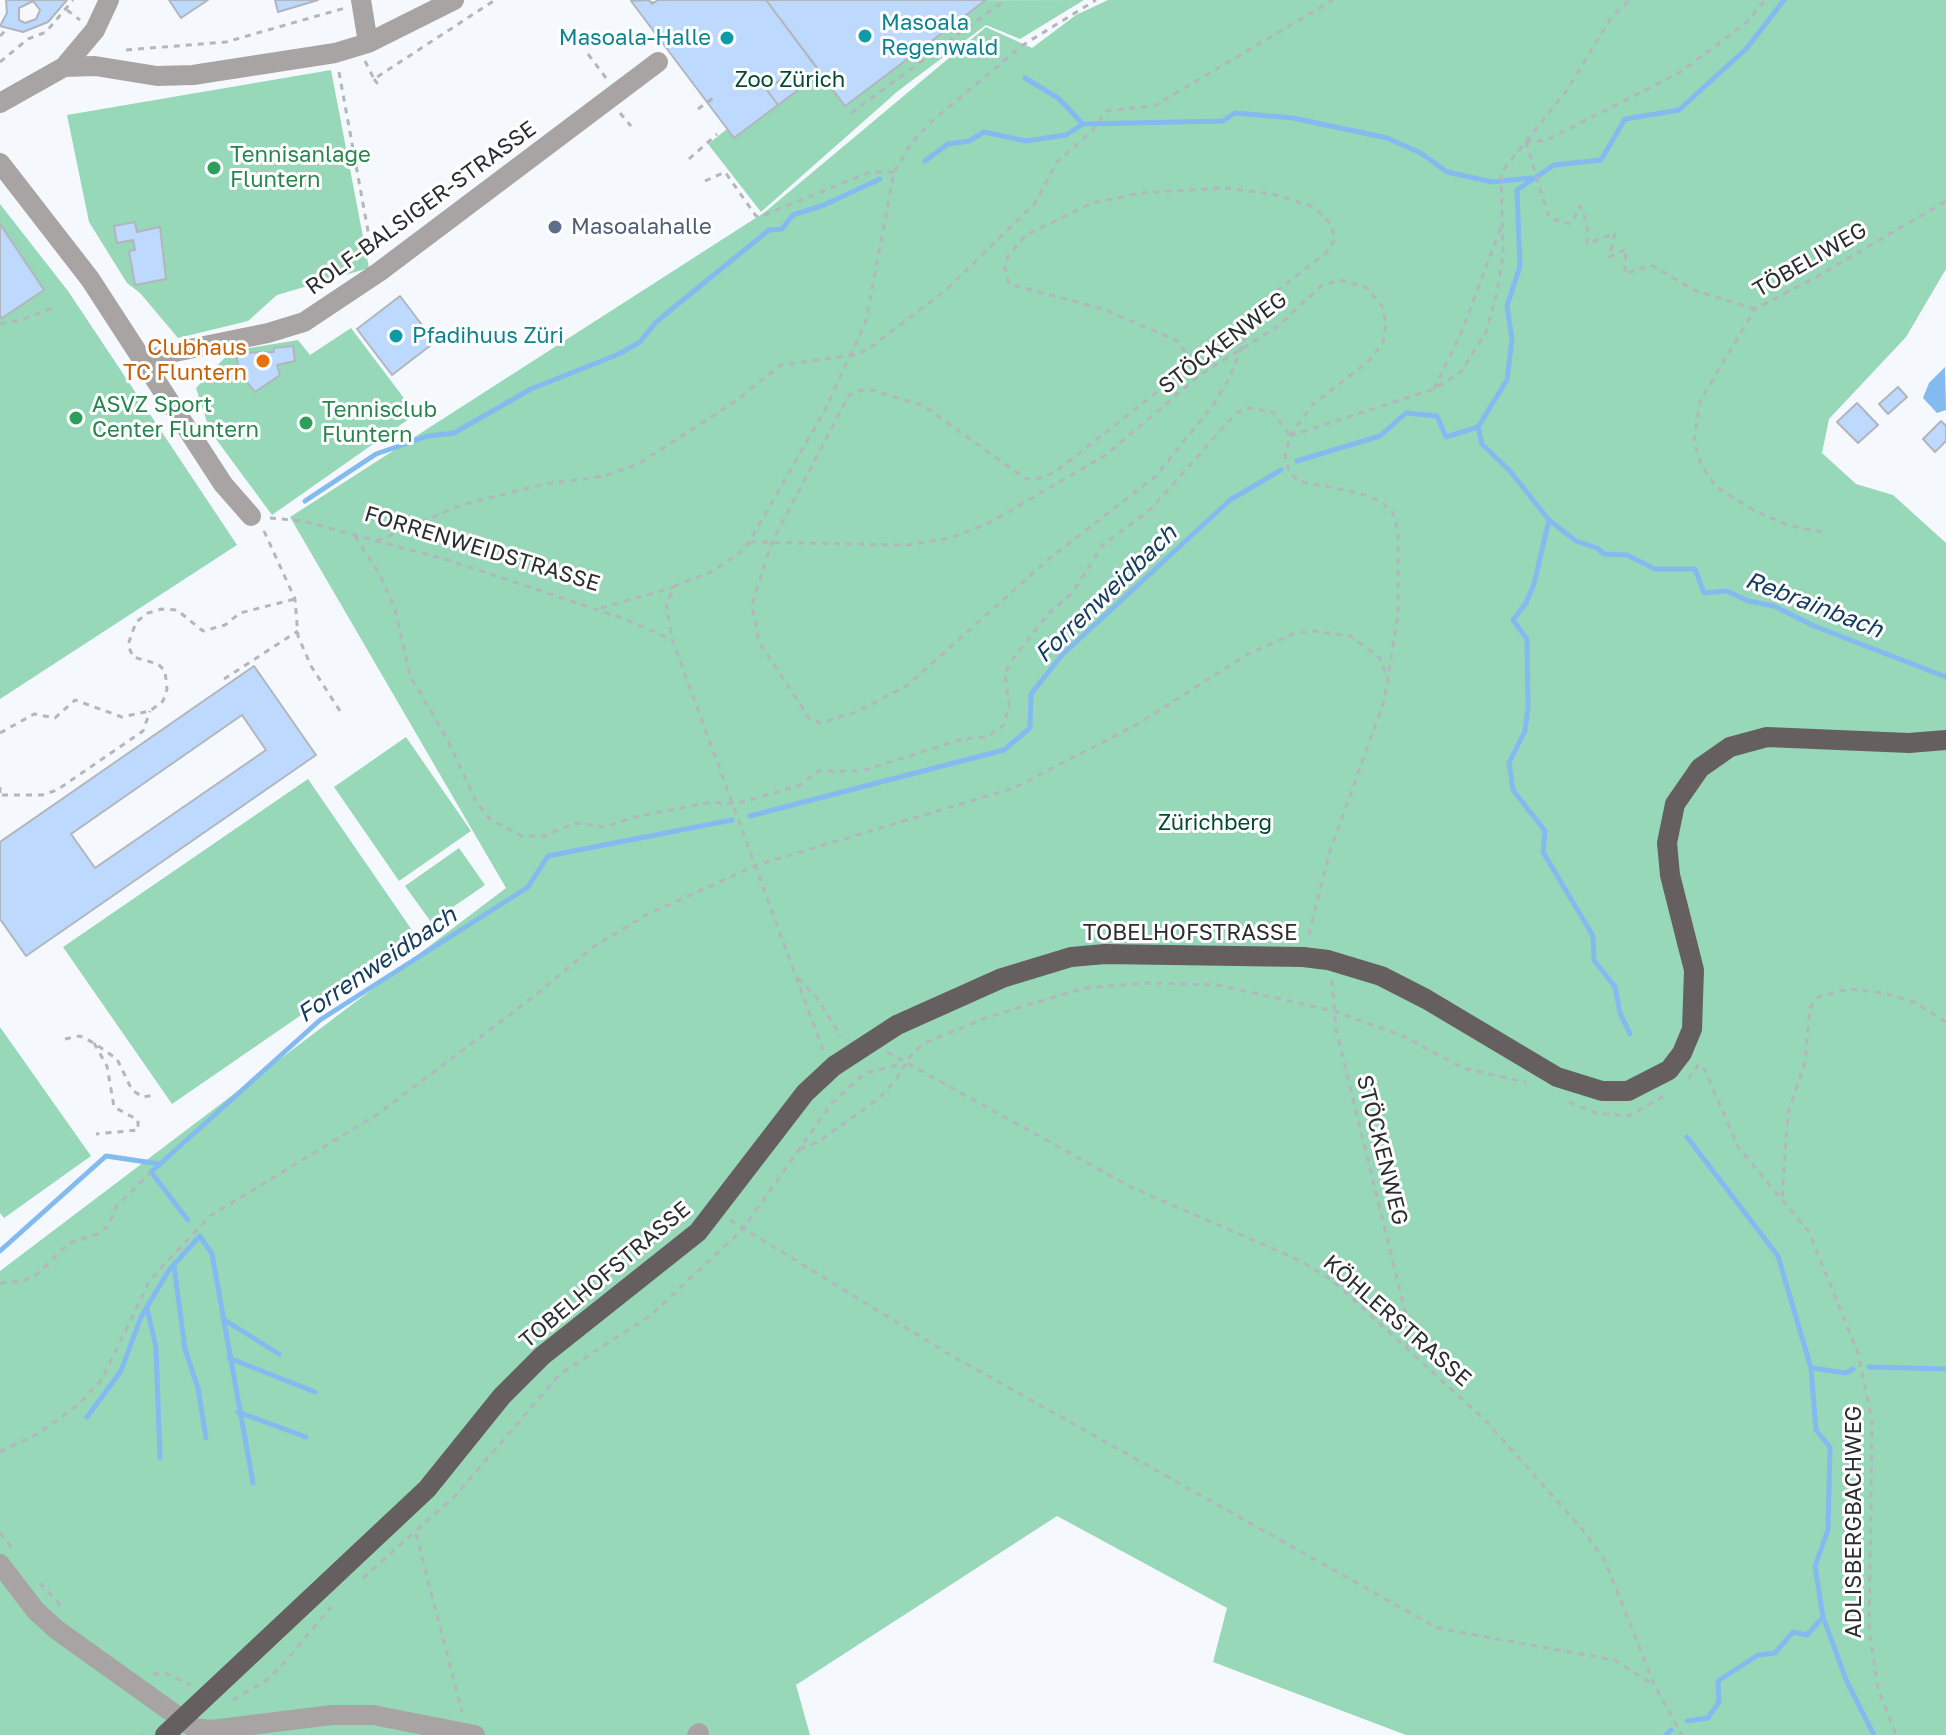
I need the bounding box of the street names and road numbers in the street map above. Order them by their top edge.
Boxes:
street label: ROLF-BALSIGER-STRASSE [301,116,541,300]
street label: TÖBELIWEG [1748,217,1872,303]
street label: STÖCKENWEG [1154,286,1292,400]
street label: FORRENWEIDSTRASSE [361,501,603,597]
street label: TOBELHOFSTRASSE [1083,920,1297,946]
street label: STÖCKENWEG [1351,1072,1413,1228]
street label: TOBELHOFSTRASSE [514,1196,696,1354]
street label: KÖHLERSTRASSE [1318,1250,1476,1392]
street label: ADLISBERGBACHWEG [1841,1406,1867,1638]

